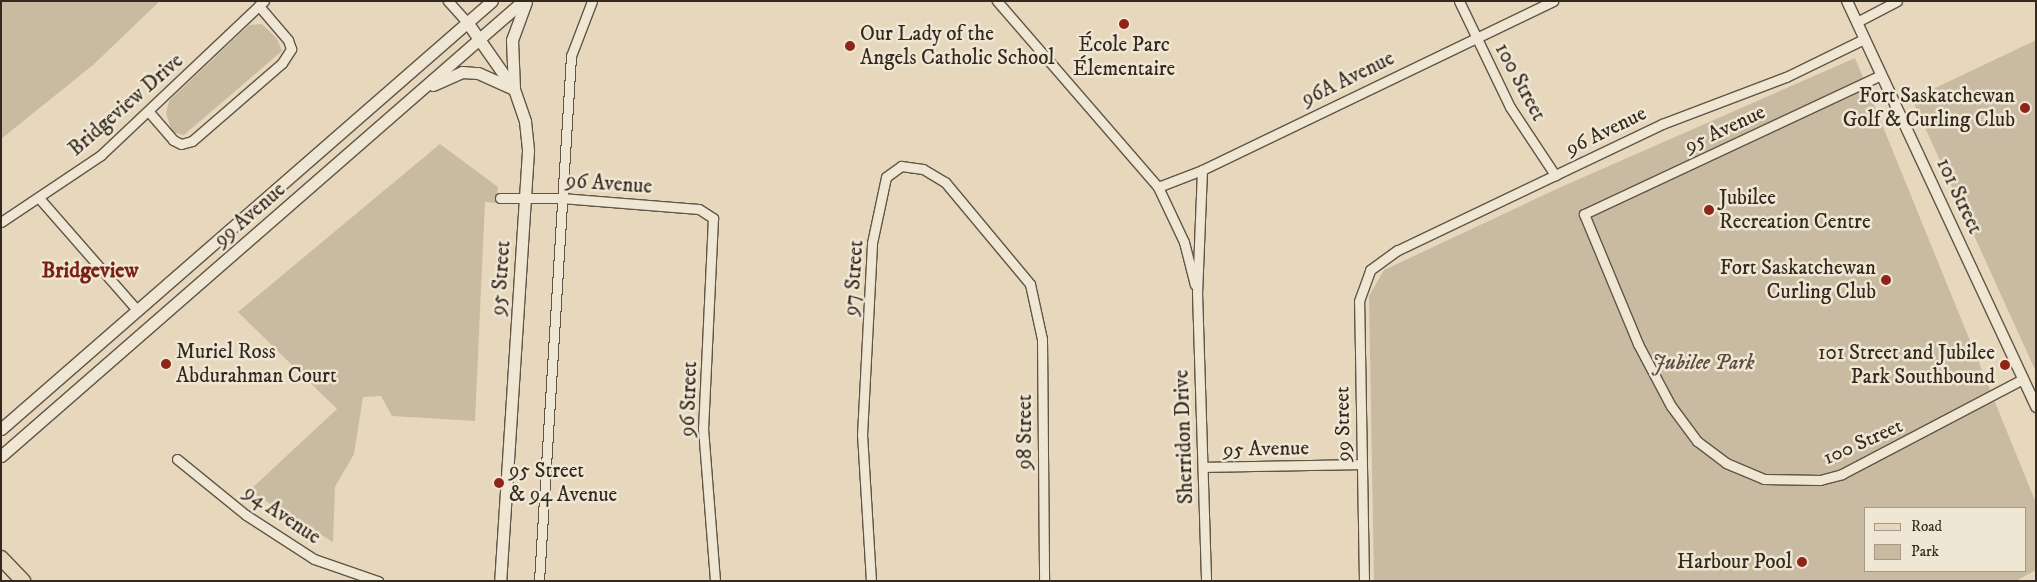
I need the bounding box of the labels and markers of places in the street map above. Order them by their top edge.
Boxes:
marker: École Parc Élementaire [1118,18,1130,30]
place label: Our Lady of the Angels Catholic School [860,21,1055,71]
place label: École Parc Élementaire [1073,32,1175,82]
marker: Our Lady of the Angels Catholic School [844,40,856,52]
place label: Fort Saskatchewan Golf & Curling Club [1843,83,2015,133]
marker: Fort Saskatchewan Golf & Curling Club [2019,102,2031,114]
place label: Jubilee Recreation Centre [1719,185,1871,235]
marker: Jubilee Recreation Centre [1703,204,1715,216]
place label: Fort Saskatchewan Curling Club [1720,255,1876,305]
marker: Fort Saskatchewan Curling Club [1880,274,1892,286]
place label: Muriel Ross Abdurahman Court [176,339,337,389]
place label: 101 Street and Jubilee Park Southbound [1818,340,1995,390]
marker: Muriel Ross Abdurahman Court [160,358,172,370]
marker: 101 Street and Jubilee Park Southbound [1999,359,2011,371]
place label: 95 Street & 94 Avenue [509,458,617,508]
marker: 95 Street & 94 Avenue [493,477,505,489]
place label: Harbour Pool [1677,549,1792,575]
marker: Harbour Pool [1796,556,1808,568]

